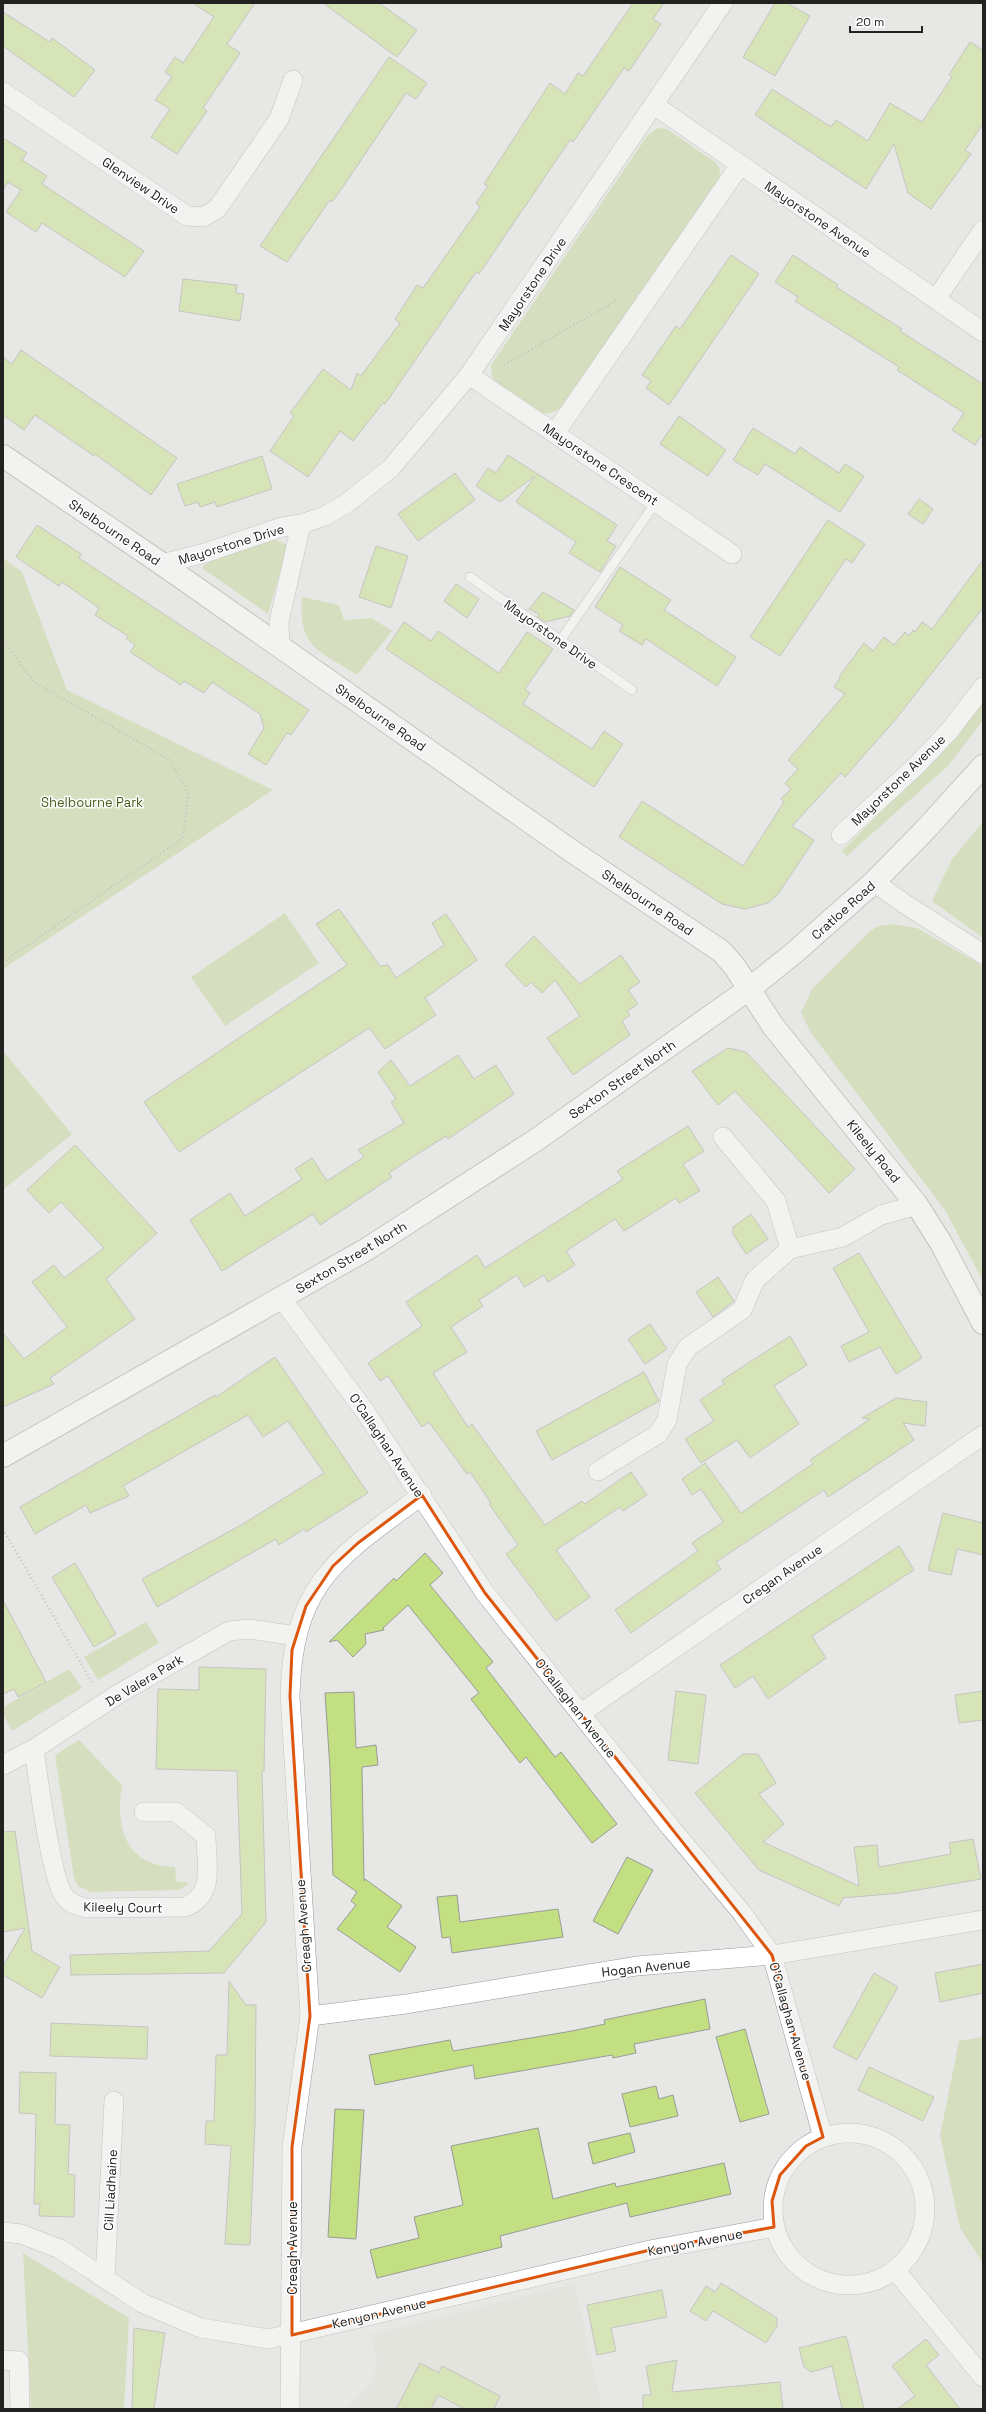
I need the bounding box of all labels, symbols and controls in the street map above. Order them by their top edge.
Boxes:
scale bar [850,8,922,34]
text: 20 m [856,14,884,30]
street label: Glenview Drive [99,153,183,218]
street label: Mayorstone Avenue [761,178,874,261]
street label: Mayorstone Drive [495,234,570,335]
street label: Mayorstone Crescent [540,419,662,509]
street label: Shelbourne Road [66,495,164,569]
street label: Mayorstone Drive [176,520,286,569]
street label: Mayorstone Drive [501,596,601,673]
street label: Shelbourne Road [332,680,429,755]
street label: Mayorstone Avenue [848,731,949,830]
park label: Shelbourne Park [41,794,143,811]
street label: Shelbourne Road [599,865,697,939]
street label: Cratloe Road [808,877,879,944]
street label: Sexton Street North [566,1036,679,1123]
street label: Kileely Road [843,1116,904,1186]
street label: Sexton Street North [293,1218,410,1297]
street label: O'Callaghan Avenue [345,1390,428,1501]
street label: Cregan Avenue [739,1541,825,1608]
street label: De Valera Park [102,1650,186,1710]
street label: O'Callaghan Avenue [531,1655,620,1762]
street label: Creagh Avenue [292,1879,315,1973]
street label: Kileely Court [83,1898,163,1917]
street label: Hogan Avenue [601,1954,691,1981]
street label: O'Callaghan Avenue [766,1960,816,2082]
street label: Cill Liadhaine [100,2149,121,2231]
street label: Creagh Avenue [284,2201,301,2295]
street label: Kenyon Avenue [646,2225,744,2260]
street label: Kenyon Avenue [330,2294,428,2333]

